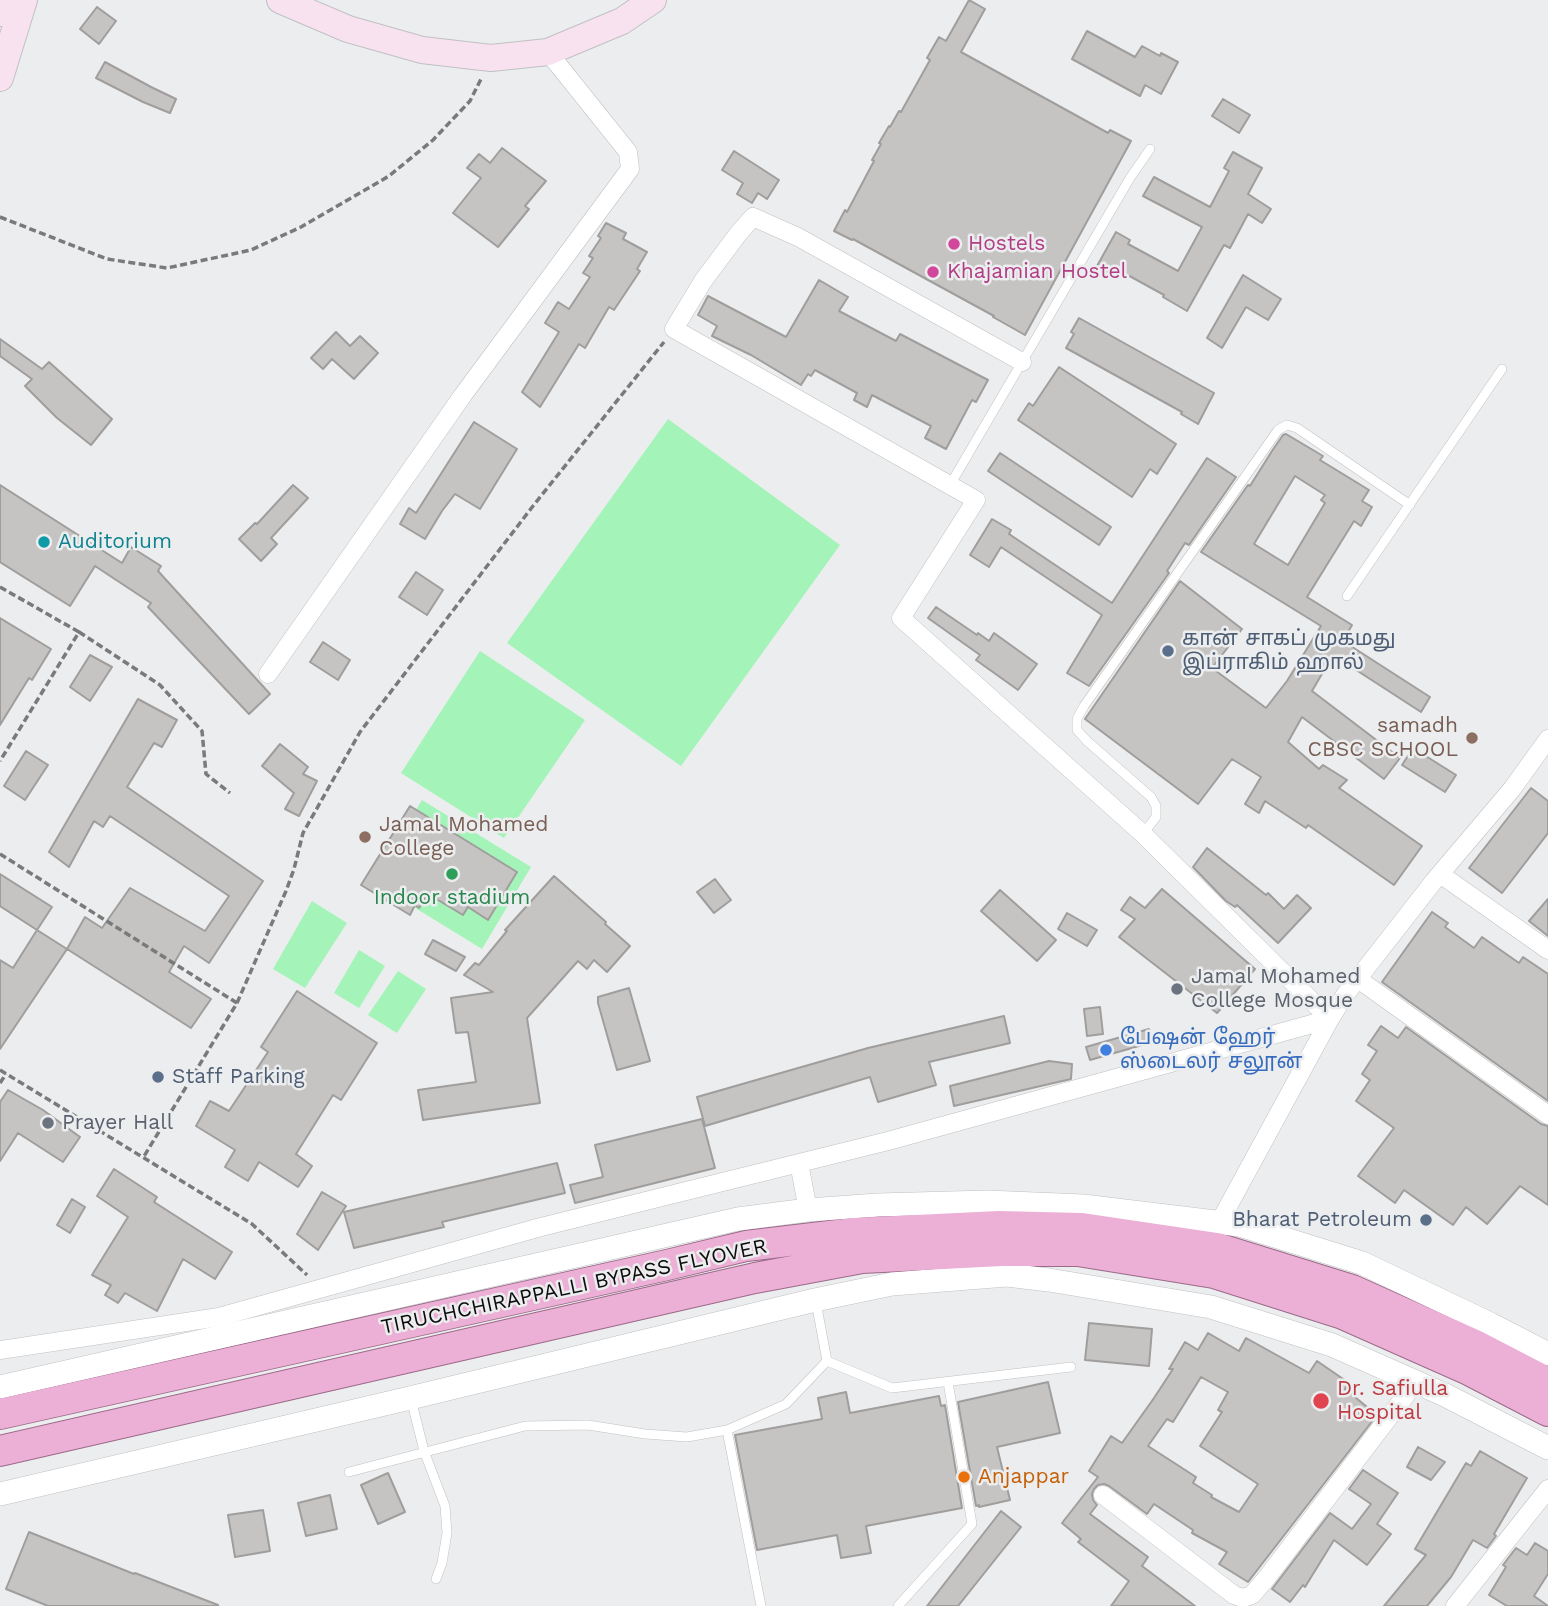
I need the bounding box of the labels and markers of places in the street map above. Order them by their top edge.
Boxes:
place label: Hostels [968,231,1045,257]
marker: Hostels [946,236,962,252]
place label: Khajamian Hostel [947,259,1127,285]
marker: Khajamian Hostel [925,264,941,280]
place label: Auditorium [58,529,172,555]
marker: Auditorium [36,534,52,550]
place label: கான் சாகப் முகமது இப்ராகிம் ஹால் [1182,626,1396,676]
marker: கான் சாகப் முகமது இப்ராகிம் ஹால் [1160,643,1176,659]
place label: samadh CBSC SCHOOL [1308,713,1458,763]
marker: samadh CBSC SCHOOL [1464,730,1480,746]
place label: Jamal Mohamed College [379,812,548,862]
marker: Jamal Mohamed College [357,829,373,845]
marker: Indoor stadium [444,866,460,882]
place label: Indoor stadium [374,885,530,911]
place label: Jamal Mohamed College Mosque [1191,964,1360,1014]
marker: Jamal Mohamed College Mosque [1169,981,1185,997]
place label: பேஷன் ஹேர் ஸ்டைலர் சலூன் [1120,1025,1302,1075]
marker: பேஷன் ஹேர் ஸ்டைலர் சலூன் [1098,1042,1114,1058]
place label: Staff Parking [172,1064,305,1090]
marker: Staff Parking [150,1069,166,1085]
place label: Prayer Hall [62,1110,173,1136]
marker: Prayer Hall [40,1115,56,1131]
place label: Bharat Petroleum [1232,1207,1412,1233]
marker: Bharat Petroleum [1418,1212,1434,1228]
place label: Dr. Safiulla Hospital [1337,1376,1448,1426]
marker: Dr. Safiulla Hospital [1311,1391,1331,1411]
place label: Anjappar [978,1464,1069,1490]
marker: Anjappar [956,1469,972,1485]

